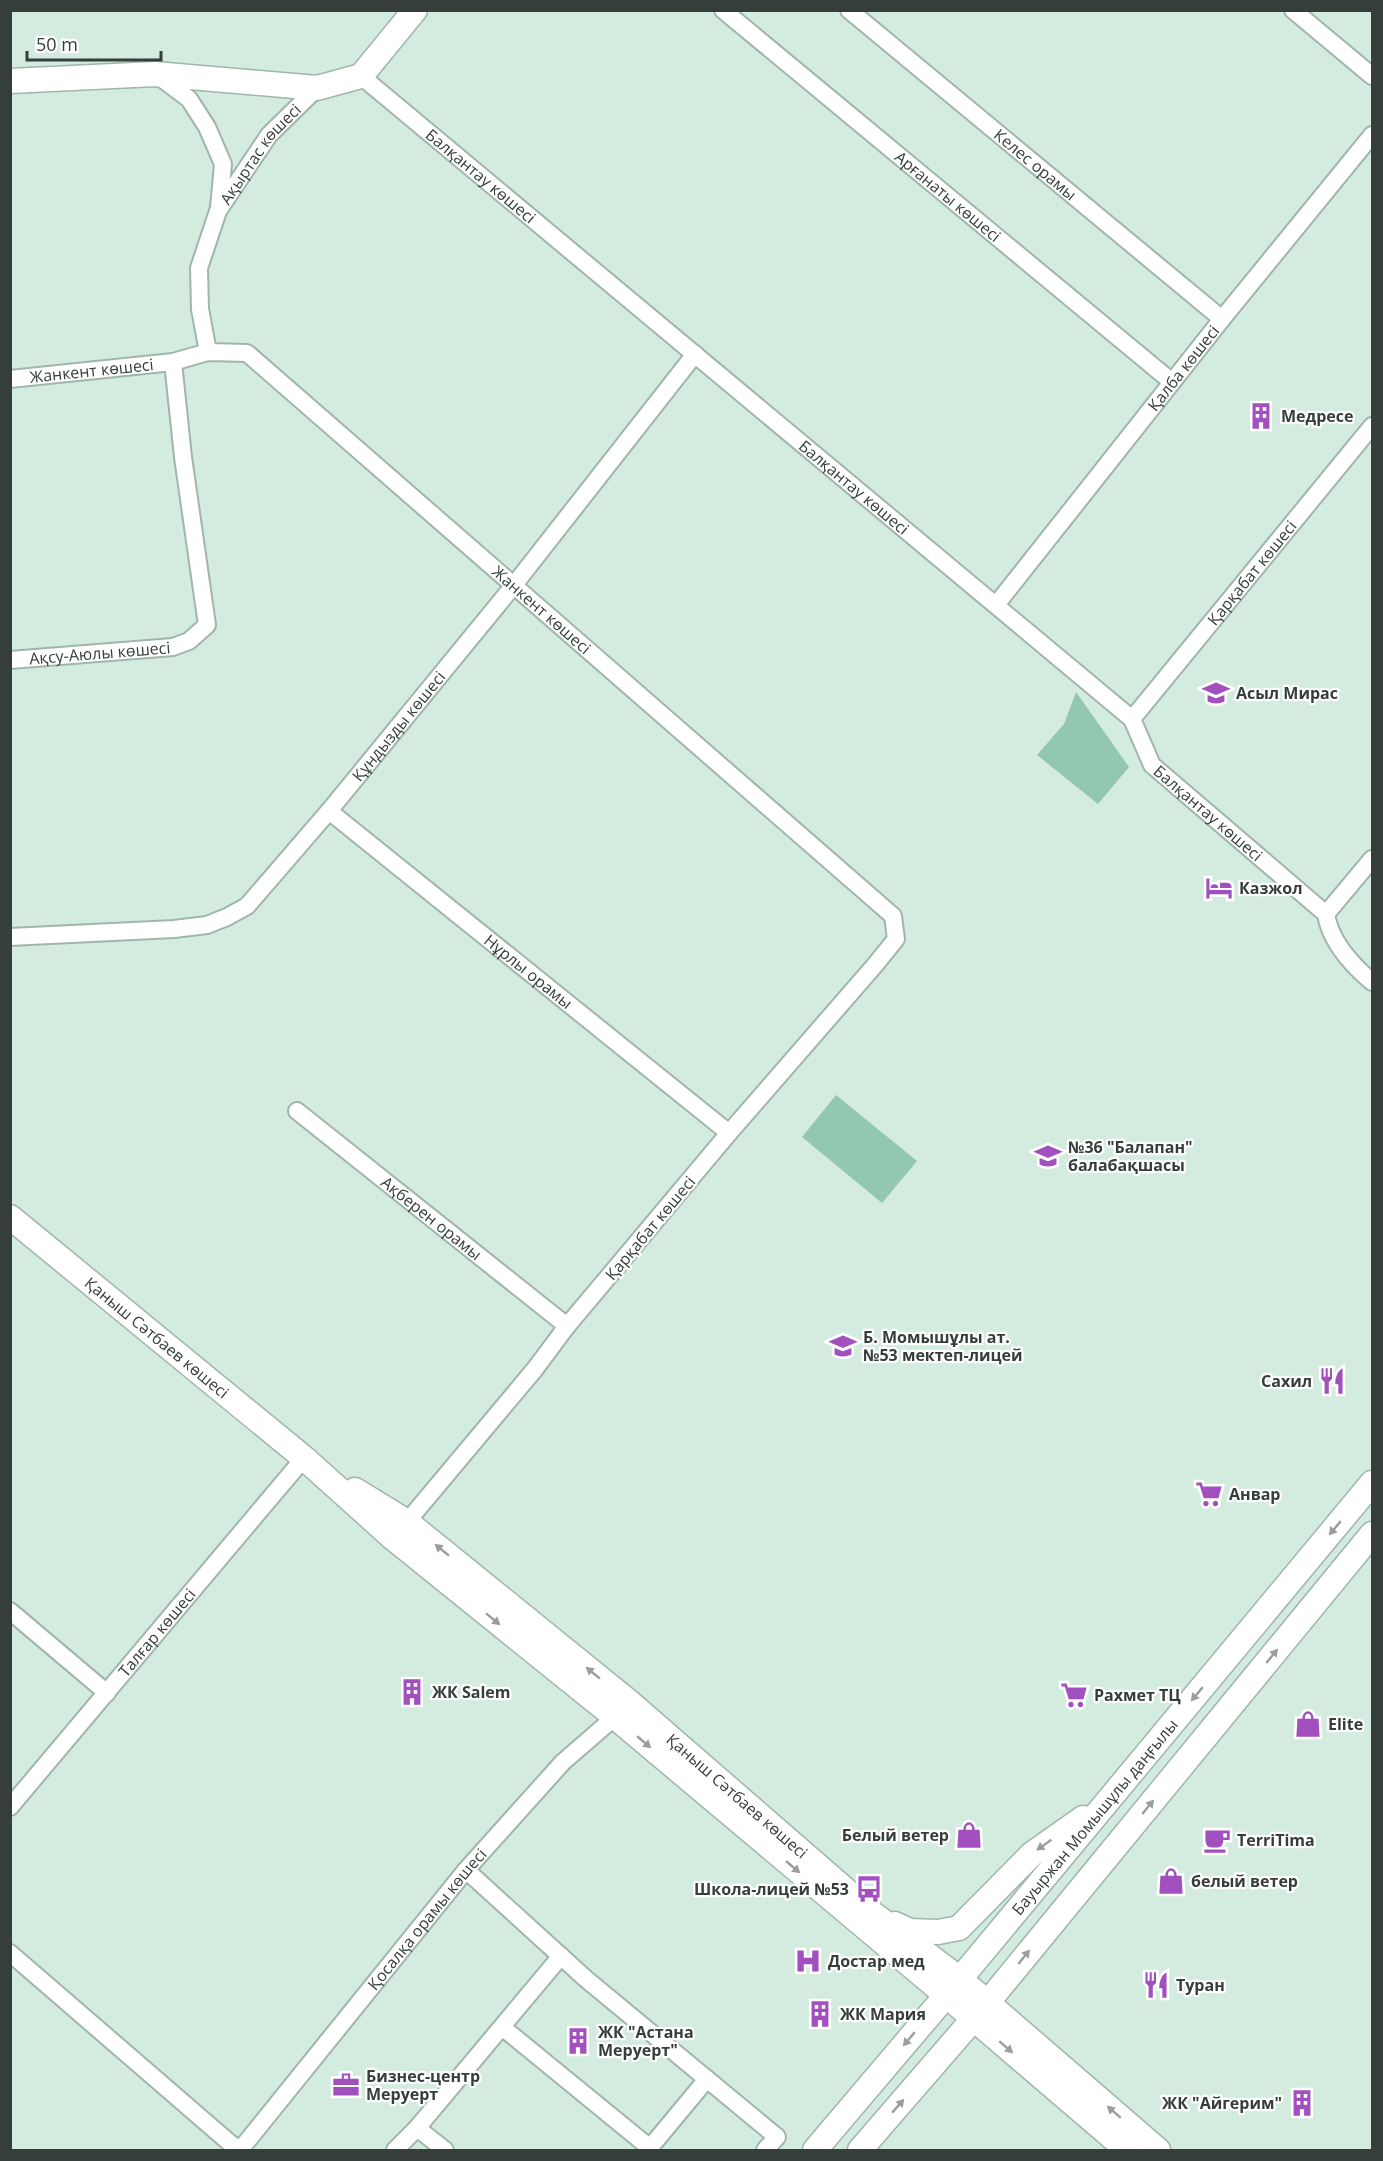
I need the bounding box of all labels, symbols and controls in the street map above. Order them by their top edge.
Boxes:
scale bar [27,24,160,62]
text: 50 m [36,32,78,56]
street label: Ақыртас көшесі [215,99,306,209]
street label: Балқантау көшесі [421,124,540,228]
street label: Келес орамы [989,124,1081,205]
street label: Арғанаты көшесі [890,146,1006,247]
street label: Қалба көшесі [1142,320,1224,416]
street label: Жанкент көшесі [29,353,155,388]
building icon: Медресе [1246,401,1276,431]
place label: Медресе [1281,405,1353,427]
street label: Балқантау көшесі [794,435,914,540]
street label: Қарқабат көшесі [1202,516,1301,630]
street label: Жанкент көшесі [487,561,596,659]
street label: Ақсу-Аюлы көшесі [28,636,171,669]
street label: Құндызды көшесі [347,666,450,786]
school or university icon: Асыл Мирас [1201,678,1231,708]
place label: Асыл Мирас [1236,682,1338,704]
street label: Балқантау көшесі [1149,760,1267,866]
hotel icon: Казжол [1204,873,1234,903]
place label: Казжол [1239,877,1303,899]
street label: Нұрлы орамы [480,929,577,1014]
place label: №36 "Балапан" балабақшасы [1068,1136,1193,1176]
school or university icon: №36 "Балапан" балабақшасы [1033,1141,1063,1171]
street label: Ақберен орамы [377,1171,486,1265]
street label: Қарқабат көшесі [600,1171,700,1285]
street label: Қаныш Сәтбаев көшесі [80,1272,234,1403]
place label: Б. Момышұлы ат. №53 мектеп-лицей [863,1326,1022,1366]
school or university icon: Б. Момышұлы ат. №53 мектеп-лицей [828,1331,858,1361]
restaurant icon: Сахил [1317,1366,1347,1396]
place label: Сахил [1261,1370,1312,1392]
supermarket icon: Анвар [1194,1479,1224,1509]
place label: Анвар [1229,1483,1280,1505]
one-way arrow [1329,1520,1342,1535]
one-way arrow [434,1544,449,1556]
street label: Талғар көшесі [113,1584,201,1682]
one-way arrow [485,1612,501,1625]
one-way arrow [1265,1649,1278,1664]
one-way arrow [585,1666,601,1679]
building icon: ЖК Salem [397,1677,427,1707]
supermarket icon: Рахмет ТЦ [1059,1680,1089,1710]
place label: ЖК Salem [432,1681,511,1703]
place label: Рахмет ТЦ [1094,1684,1181,1706]
one-way arrow [1191,1686,1204,1701]
shop icon: Elite [1293,1709,1323,1739]
place label: Elite [1328,1713,1363,1735]
street label: Бауыржан Момышұлы даңғылы [1007,1714,1183,1920]
street label: Қаныш Сәтбаев көшесі [662,1728,812,1863]
one-way arrow [636,1735,651,1748]
one-way arrow [1142,1799,1154,1814]
shop icon: Белый ветер [954,1820,984,1850]
place label: Белый ветер [842,1824,949,1846]
cafe icon: TerriTima [1202,1825,1232,1855]
place label: TerriTima [1237,1829,1315,1851]
one-way arrow [1037,1839,1052,1851]
street label: Қосалқа орамы көшесі [362,1844,491,1995]
one-way arrow [785,1860,800,1873]
shop icon: белый ветер [1156,1866,1186,1896]
place label: белый ветер [1191,1870,1298,1892]
bus stop icon: Школа-лицей №53 [854,1874,884,1904]
place label: Школа-лицей №53 [694,1878,849,1900]
hospital icon: Достар мед [793,1946,823,1976]
one-way arrow [1018,1949,1031,1965]
place label: Достар мед [828,1950,925,1972]
restaurant icon: Туран [1141,1970,1171,2000]
place label: Туран [1176,1974,1225,1996]
building icon: ЖК Мария [805,1999,835,2029]
place label: ЖК Мария [840,2003,926,2025]
place label: ЖК "Астана Меруерт" [598,2021,694,2061]
building icon: ЖК "Астана Меруерт" [563,2026,593,2056]
one-way arrow [903,2031,916,2046]
one-way arrow [998,2040,1013,2053]
place label: Бизнес-центр Меруерт [366,2065,480,2105]
office icon: Бизнес-центр Меруерт [331,2070,361,2100]
building icon: ЖК "Айгерим" [1287,2088,1317,2118]
place label: ЖК "Айгерим" [1162,2092,1282,2114]
one-way arrow [892,2098,905,2114]
one-way arrow [1107,2106,1122,2119]

